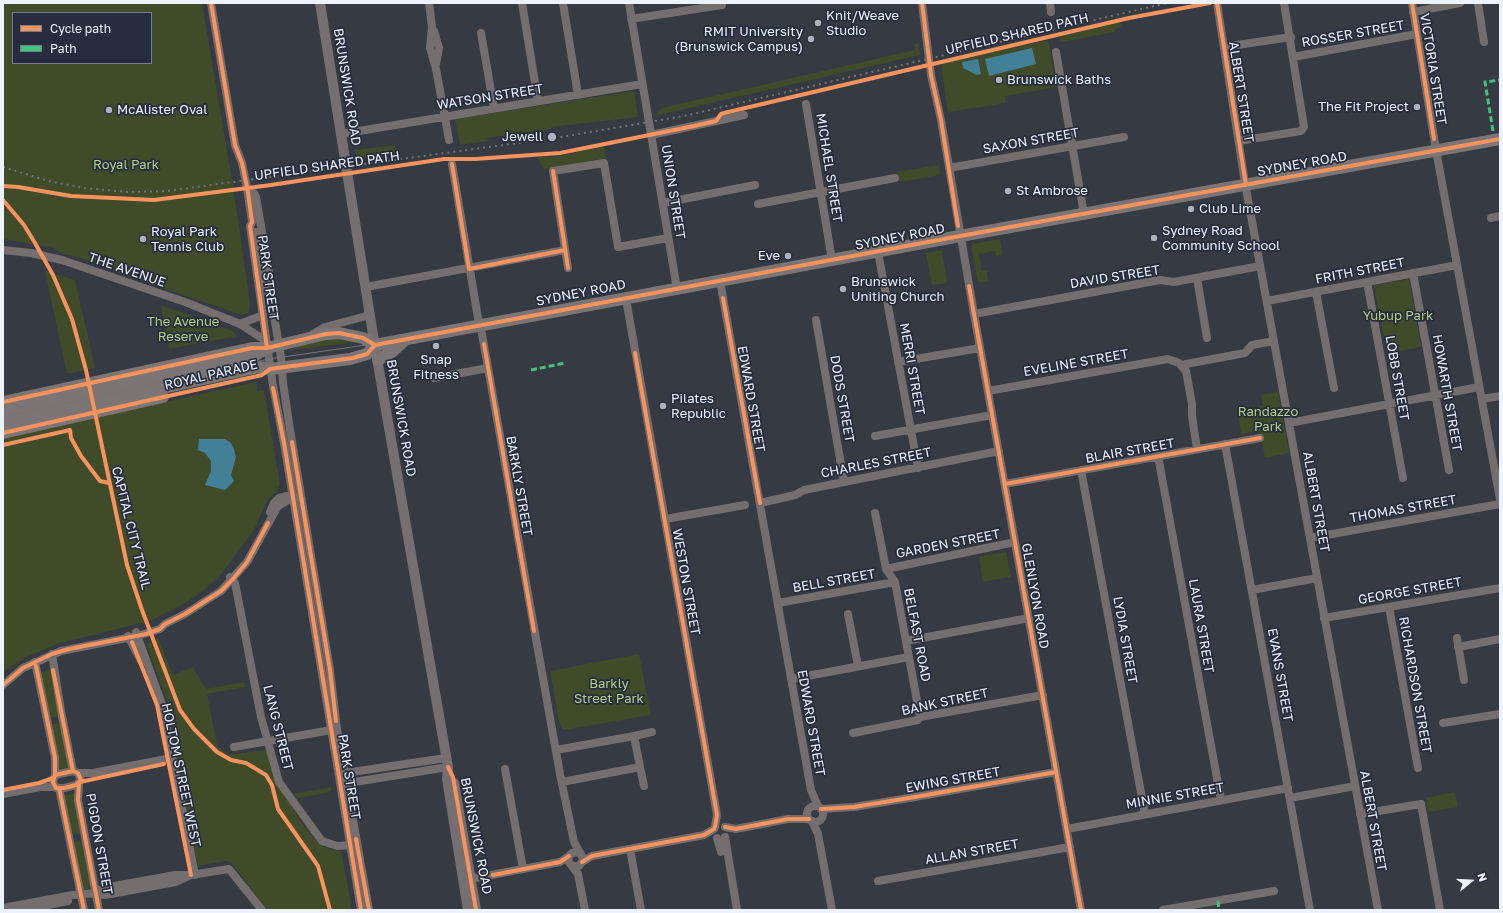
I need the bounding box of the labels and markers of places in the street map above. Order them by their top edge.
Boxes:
place label: Knit/Weave Studio [826,8,899,39]
marker: Knit/Weave Studio [813,18,823,28]
place label: RMIT University (Brunswick Campus) [674,24,803,55]
marker: RMIT University (Brunswick Campus) [806,34,816,44]
place label: Brunswick Baths [1007,72,1111,88]
marker: Brunswick Baths [994,75,1004,85]
place label: The Fit Project [1318,99,1409,115]
place label: McAlister Oval [117,102,207,118]
marker: The Fit Project [1412,102,1422,112]
marker: McAlister Oval [104,105,114,115]
place label: Jewell [502,129,543,145]
marker: Jewell [546,131,558,143]
place label: St Ambrose [1016,183,1088,199]
marker: St Ambrose [1003,186,1013,196]
place label: Club Lime [1199,201,1261,217]
marker: Club Lime [1186,204,1196,214]
place label: Sydney Road Community School [1162,223,1280,254]
place label: Royal Park Tennis Club [151,224,224,255]
marker: Sydney Road Community School [1149,233,1159,243]
marker: Royal Park Tennis Club [138,234,148,244]
place label: Eve [758,248,780,264]
marker: Eve [783,251,793,261]
place label: Brunswick Uniting Church [851,274,945,305]
marker: Brunswick Uniting Church [838,284,848,294]
marker: Snap Fitness [431,341,441,351]
place label: Snap Fitness [413,352,459,383]
place label: Pilates Republic [671,391,726,422]
marker: Pilates Republic [658,401,668,411]

